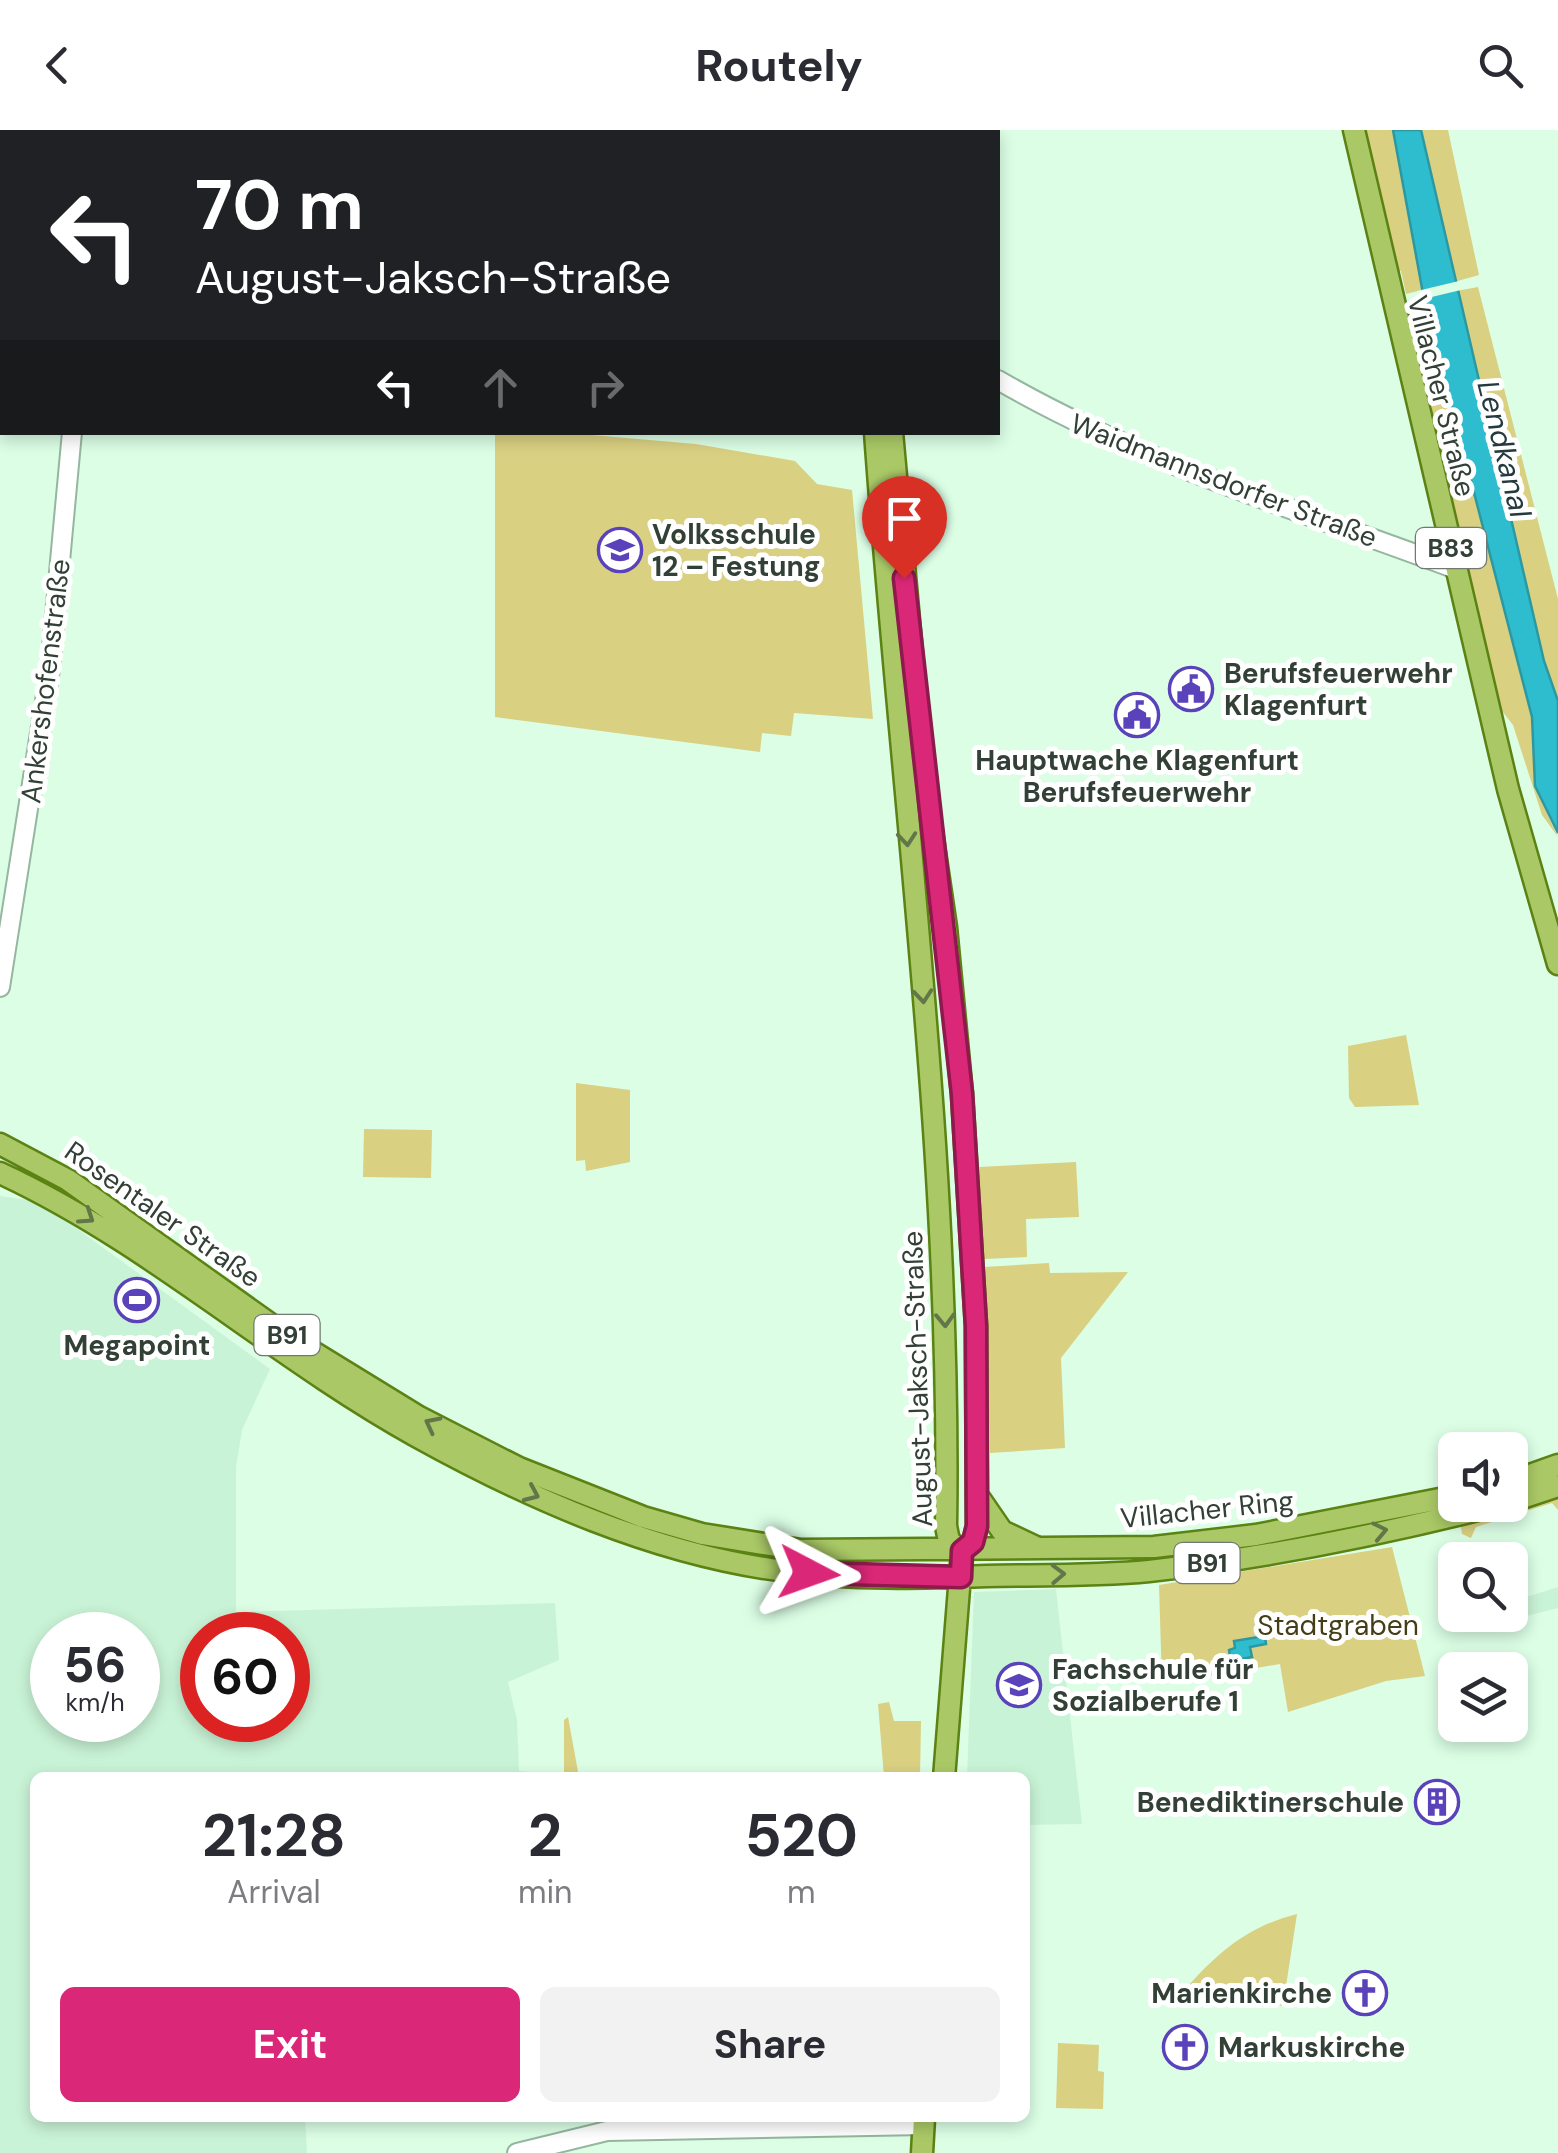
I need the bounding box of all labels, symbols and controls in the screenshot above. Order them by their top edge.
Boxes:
text: Routely [695,36,863,95]
icon: back [30,38,85,93]
icon: search [1473,38,1528,93]
text: 70 m [195,160,364,251]
icon: left [30,170,160,300]
text: August-Jaksch-Straße [195,248,671,307]
street label: Villacher Straße [1399,292,1484,500]
icon: left [368,360,423,415]
icon: ahead [473,360,528,415]
icon: right [578,360,633,415]
water label: Lendkanal [1469,376,1541,523]
street label: Waidmannsdorfer Straße [1065,405,1382,556]
pin [862,476,947,579]
icon: arrive [877,491,932,546]
place label: Volksschule 12 – Festung [652,516,821,585]
school or university icon: Volksschule 12 – Festung [597,527,643,573]
road number: B83 [1416,528,1486,568]
street label: Ankershofenstraße [12,557,79,805]
place label: Berufsfeuerwehr Klagenfurt [1224,655,1453,724]
public building icon: Berufsfeuerwehr Klagenfurt [1168,666,1214,712]
public building icon: Hauptwache Klagenfurt Berufsfeuerwehr [1114,692,1160,738]
place label: Hauptwache Klagenfurt Berufsfeuerwehr [975,742,1299,811]
one-way arrow [896,831,918,847]
one-way arrow [911,988,933,1004]
street label: Rosentaler Straße [57,1133,268,1296]
one-way arrow [76,1204,94,1223]
street label: August-Jaksch-Straße [894,1230,941,1528]
sports icon: Megapoint [114,1277,160,1323]
one-way arrow [934,1313,955,1329]
road number: B91 [254,1315,320,1355]
place label: Megapoint [64,1327,210,1364]
one-way arrow [425,1417,443,1436]
map controls [1438,1432,1528,1742]
button: sound [1438,1432,1528,1522]
one-way arrow [522,1482,540,1502]
street label: Villacher Ring [1119,1482,1296,1537]
position arrow [757,1521,861,1625]
one-way arrow [1371,1521,1388,1542]
button: search [1438,1542,1528,1632]
road number: B91 [1174,1543,1240,1583]
one-way arrow [1051,1563,1067,1584]
park label: Stadtgraben [1257,1607,1419,1644]
speed limit sign: 60 [180,1612,310,1742]
text: 56 [64,1632,126,1698]
place label: Fachschule für Sozialberufe 1 [1052,1651,1254,1720]
button: layers [1438,1652,1528,1742]
school or university icon: Fachschule für Sozialberufe 1 [996,1662,1042,1708]
text: km/h [65,1686,125,1719]
building icon: Benediktinerschule [1414,1779,1460,1825]
place label: Benediktinerschule [1137,1784,1404,1821]
text: 21:28 [202,1796,346,1875]
text: 2 [528,1796,562,1875]
text: 520 [744,1796,858,1875]
text: Arrival [227,1871,321,1913]
text: min [518,1871,572,1913]
text: m [787,1871,815,1913]
church icon: Marienkirche [1342,1970,1388,2016]
place label: Marienkirche [1151,1975,1332,2012]
button: Exit [60,1987,520,2102]
button: Share [540,1987,1000,2102]
church icon: Markuskirche [1162,2024,1208,2070]
place label: Markuskirche [1218,2029,1405,2066]

